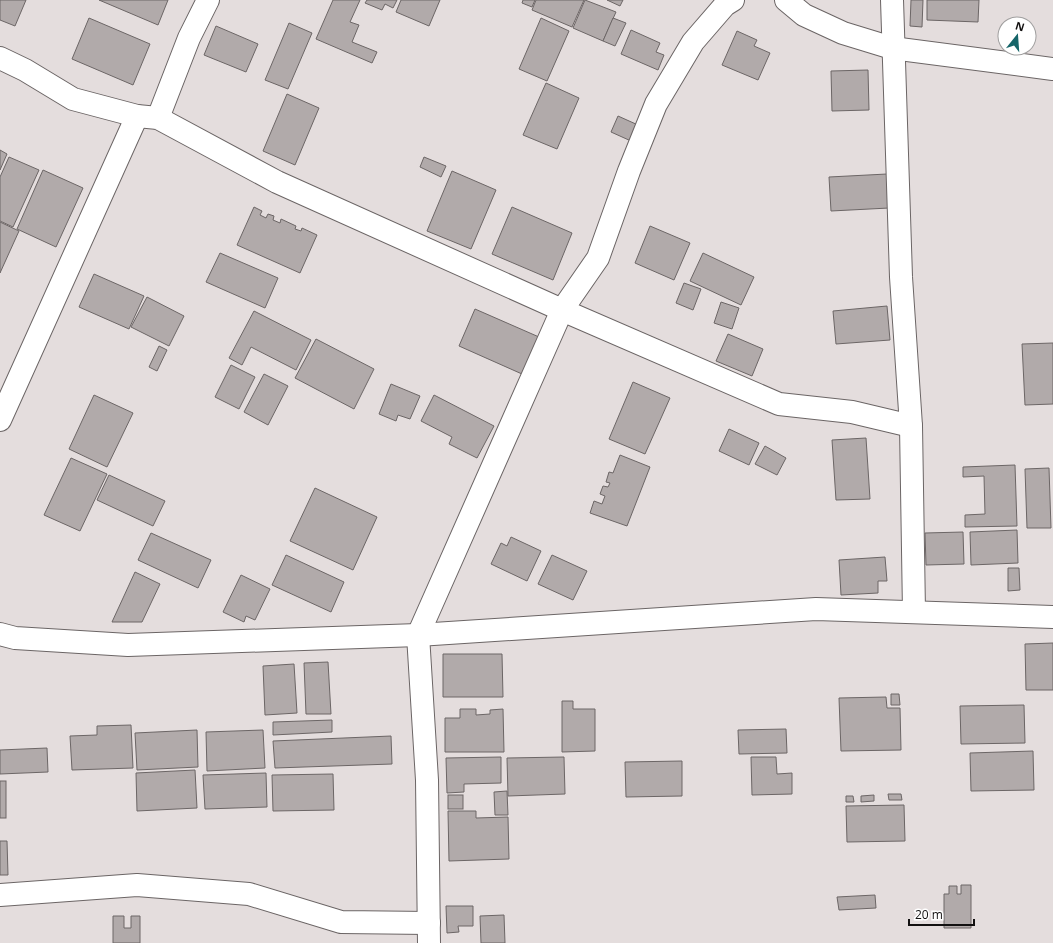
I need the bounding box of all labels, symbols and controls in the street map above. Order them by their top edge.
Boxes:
north arrow [997,16,1037,56]
text: N [1014,17,1027,34]
scale bar [909,901,974,927]
text: 20 m [915,906,943,923]

